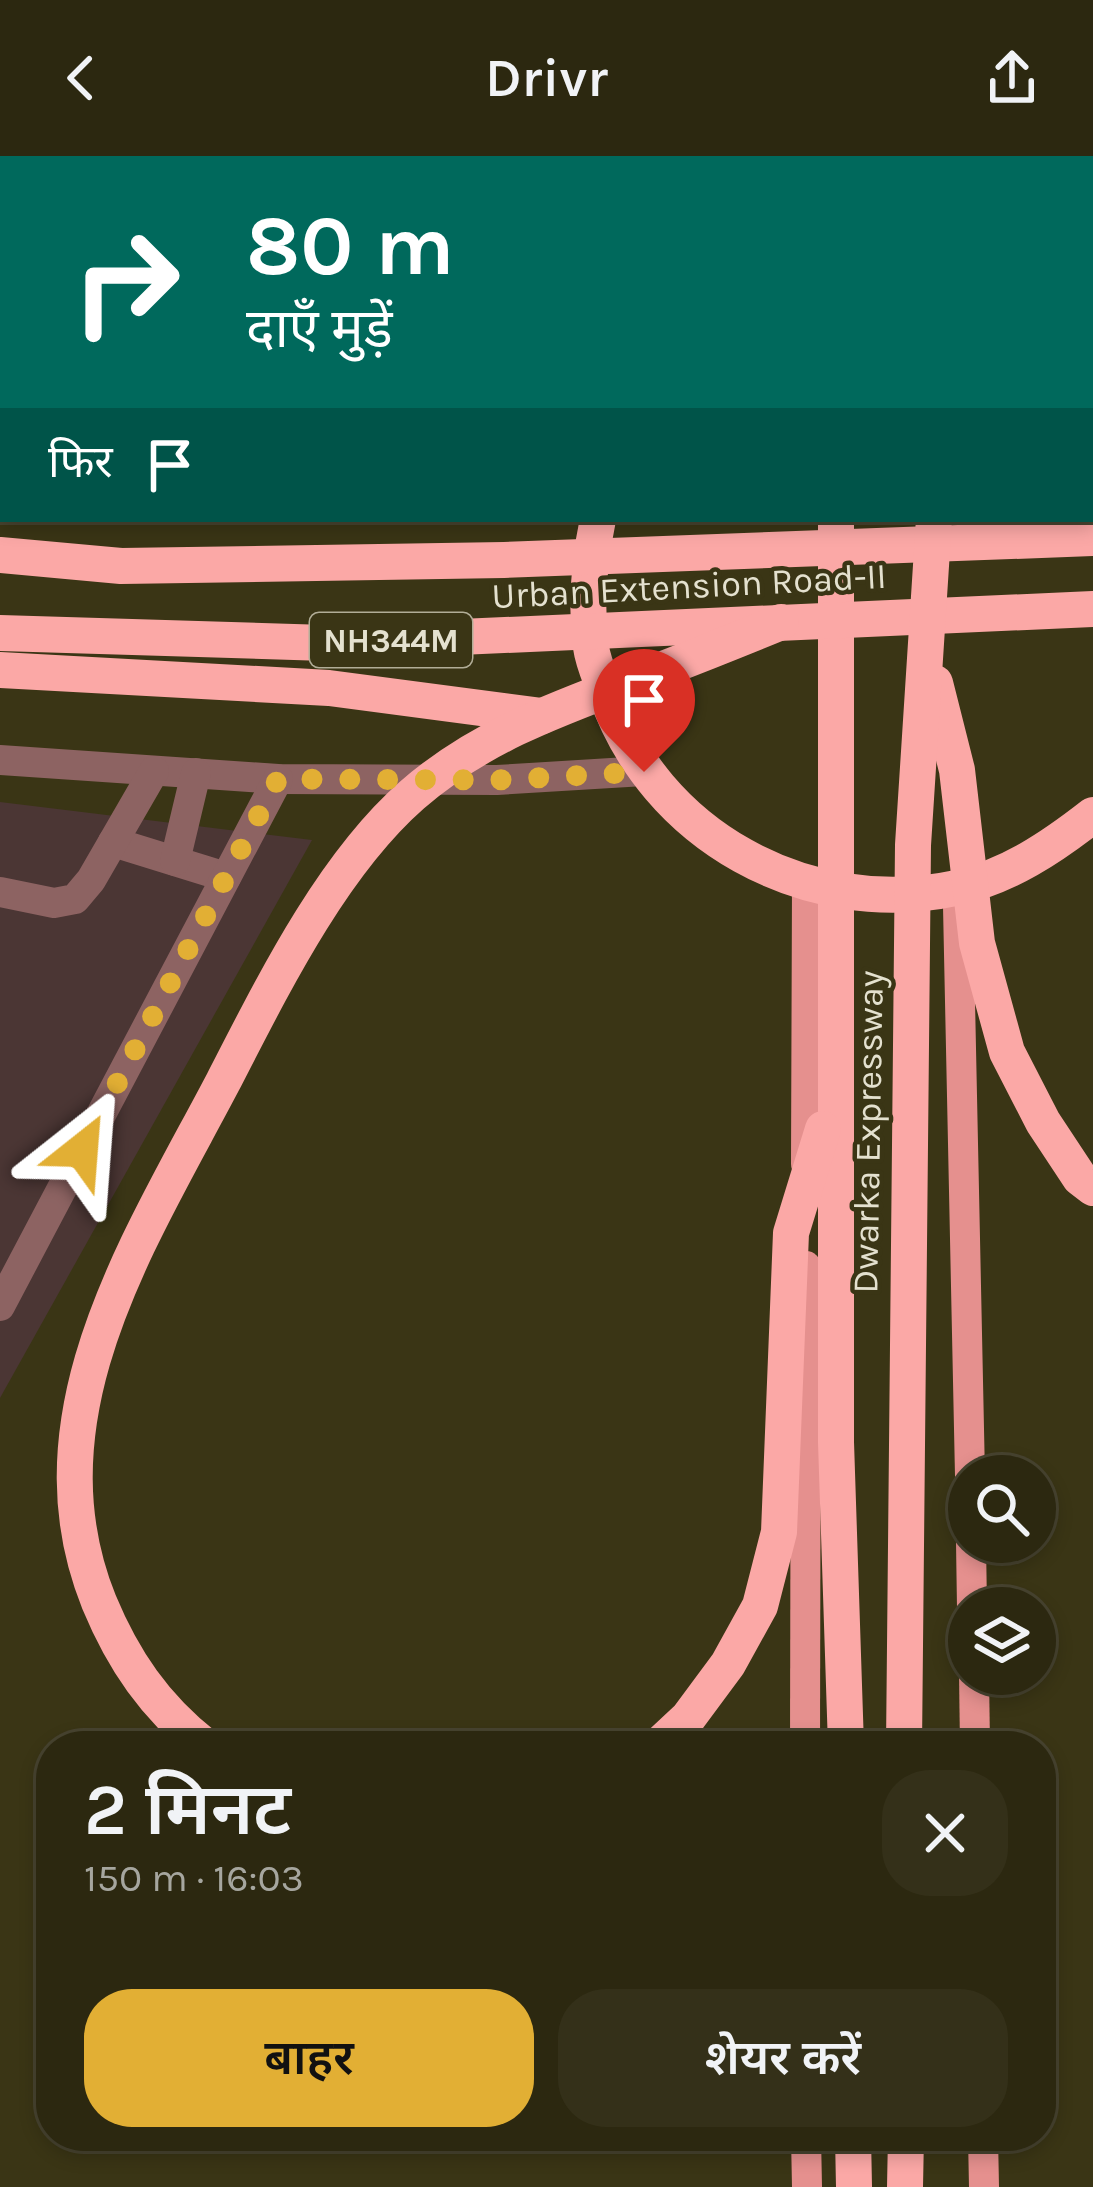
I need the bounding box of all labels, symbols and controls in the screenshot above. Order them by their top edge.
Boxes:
icon: back [48,45,114,111]
icon: share [979,45,1045,111]
text: Drivr [485,46,608,110]
text: 80 m [246,197,454,295]
icon: right [48,204,204,360]
text: दाएँ मुड़ें [246,297,393,361]
icon: arrive [137,432,203,498]
text: फिर [48,436,113,488]
street label: Urban Extension Road-II [490,555,888,617]
road number: NH344M [310,613,472,667]
pin [593,649,695,772]
icon: arrive [611,667,677,733]
street label: Dwarka Expressway [844,970,892,1294]
position arrow [19,1087,145,1213]
map controls [948,1455,1056,1695]
button: search [948,1455,1056,1563]
button: layers [948,1587,1056,1695]
text: 2 मिनट [84,1768,291,1852]
button: close [882,1770,1008,1896]
text: 150 m · 16:03 [84,1855,304,1901]
button: बाहर [84,1989,534,2127]
button: शेयर करें [558,1989,1008,2127]

